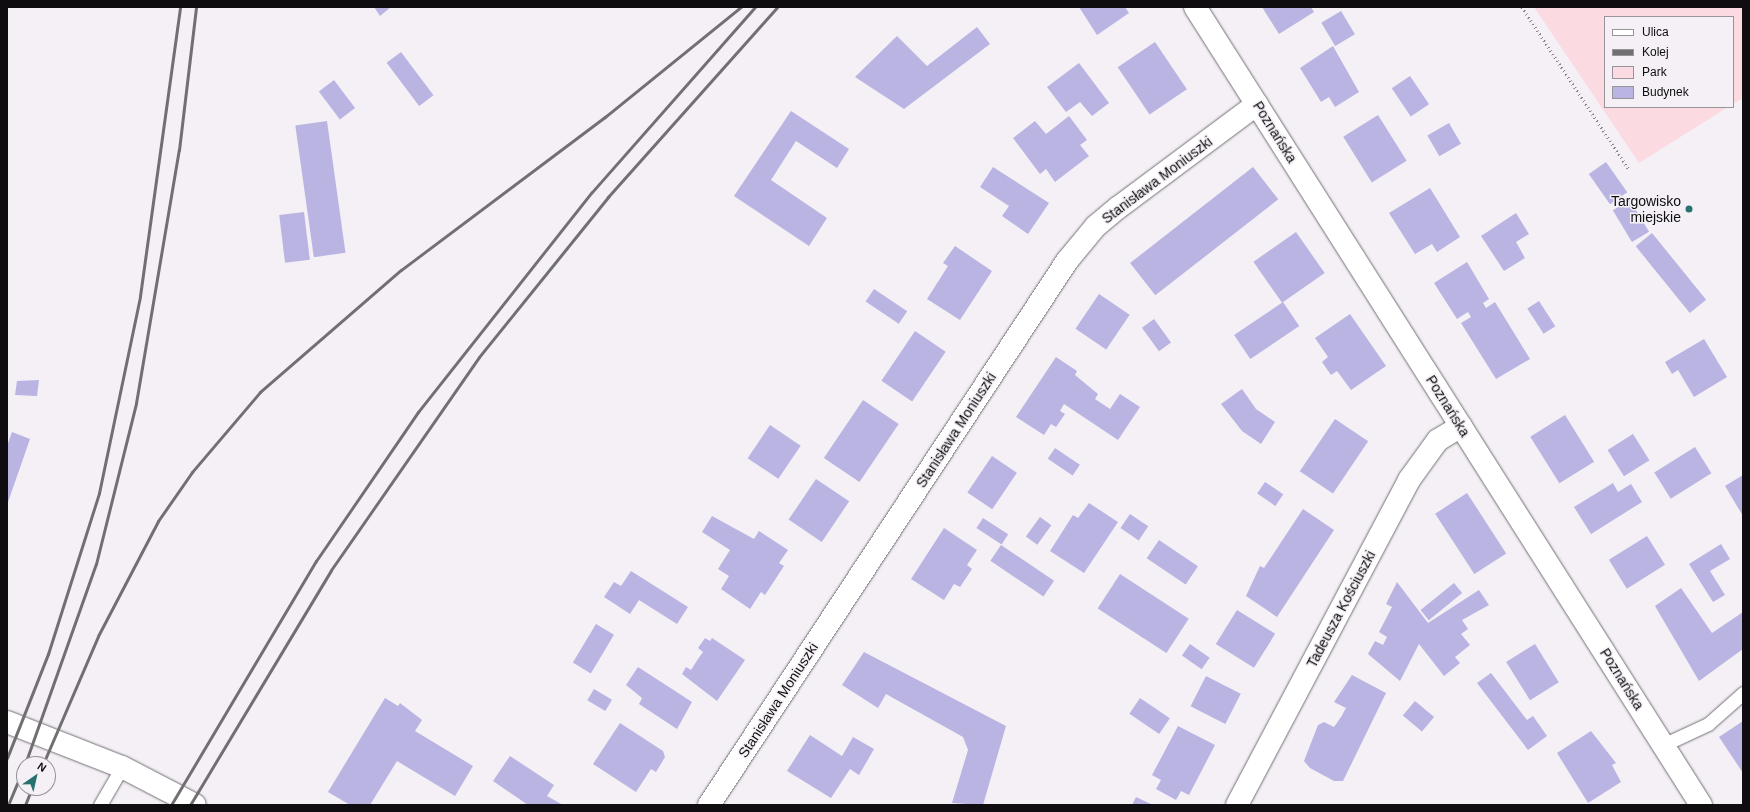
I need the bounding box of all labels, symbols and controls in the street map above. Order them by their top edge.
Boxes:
legend [1604,16,1734,108]
text: Ulica [1642,25,1669,39]
text: Kolej [1642,45,1669,59]
text: Park [1642,65,1667,79]
text: Budynek [1642,85,1689,99]
street label: Poznańska [1250,98,1300,166]
street label: Stanisława Moniuszki [1099,133,1215,227]
place label: Targowisko miejskie [1611,193,1681,226]
marker: Targowisko miejskie [1684,204,1694,214]
street label: Stanisława Moniuszki [913,369,999,491]
street label: Poznańska [1423,372,1473,440]
street label: Tadeusza Kościuszki [1303,548,1379,670]
street label: Stanisława Moniuszki [735,639,821,761]
street label: Poznańska [1597,645,1647,713]
north arrow [16,756,56,796]
text: N [35,760,49,774]

